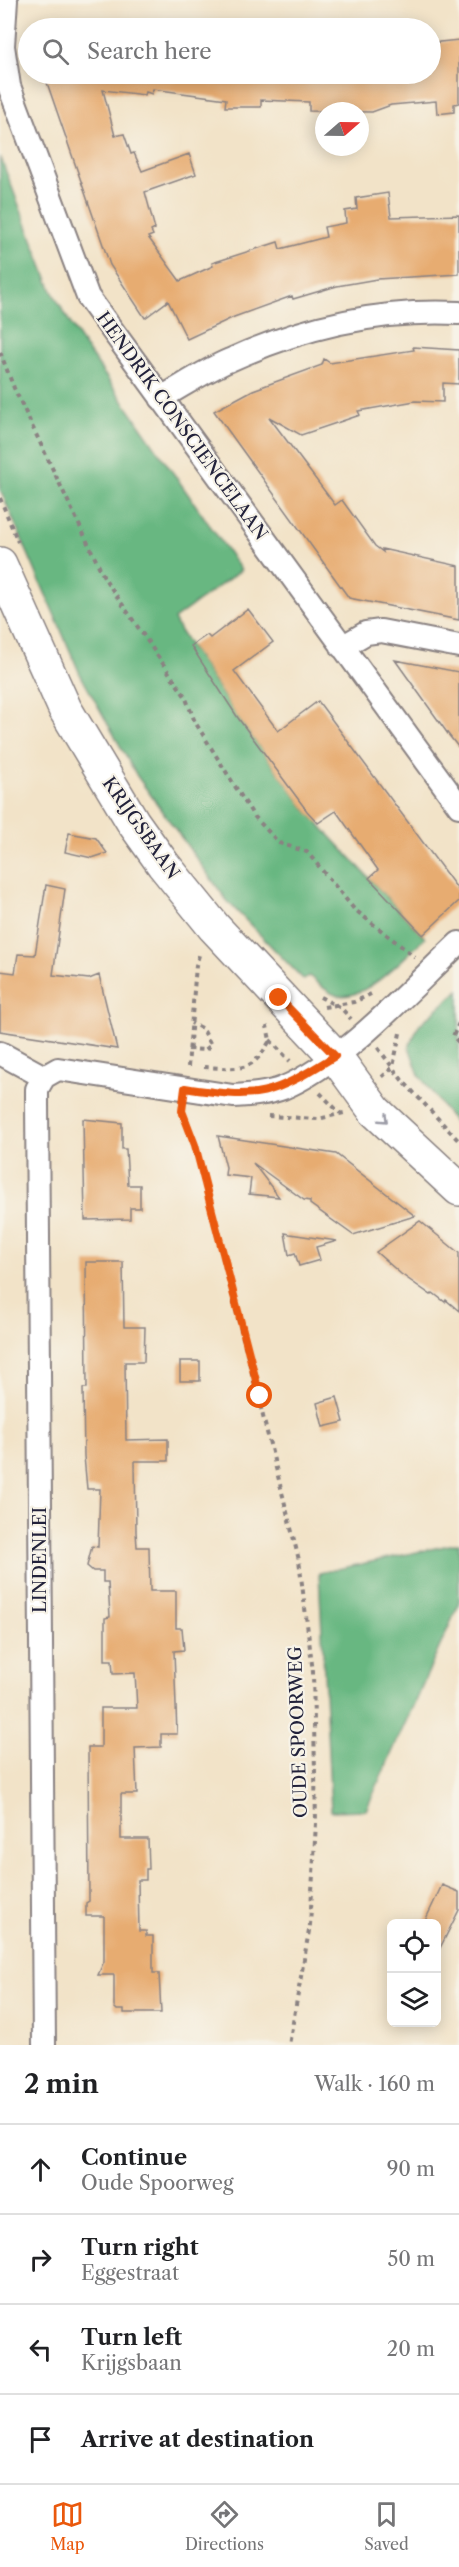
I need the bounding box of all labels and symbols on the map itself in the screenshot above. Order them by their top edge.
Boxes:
north arrow [315,102,369,156]
street label: HENDRIK CONSCIENCELAAN [92,307,272,545]
street label: KRIJGSBAAN [98,773,184,883]
route end [265,984,291,1010]
one-way arrow [377,1112,387,1123]
route start [246,1382,272,1408]
street label: LINDENLEI [29,1507,51,1613]
street label: OUDE SPOORWEG [284,1645,312,1818]

